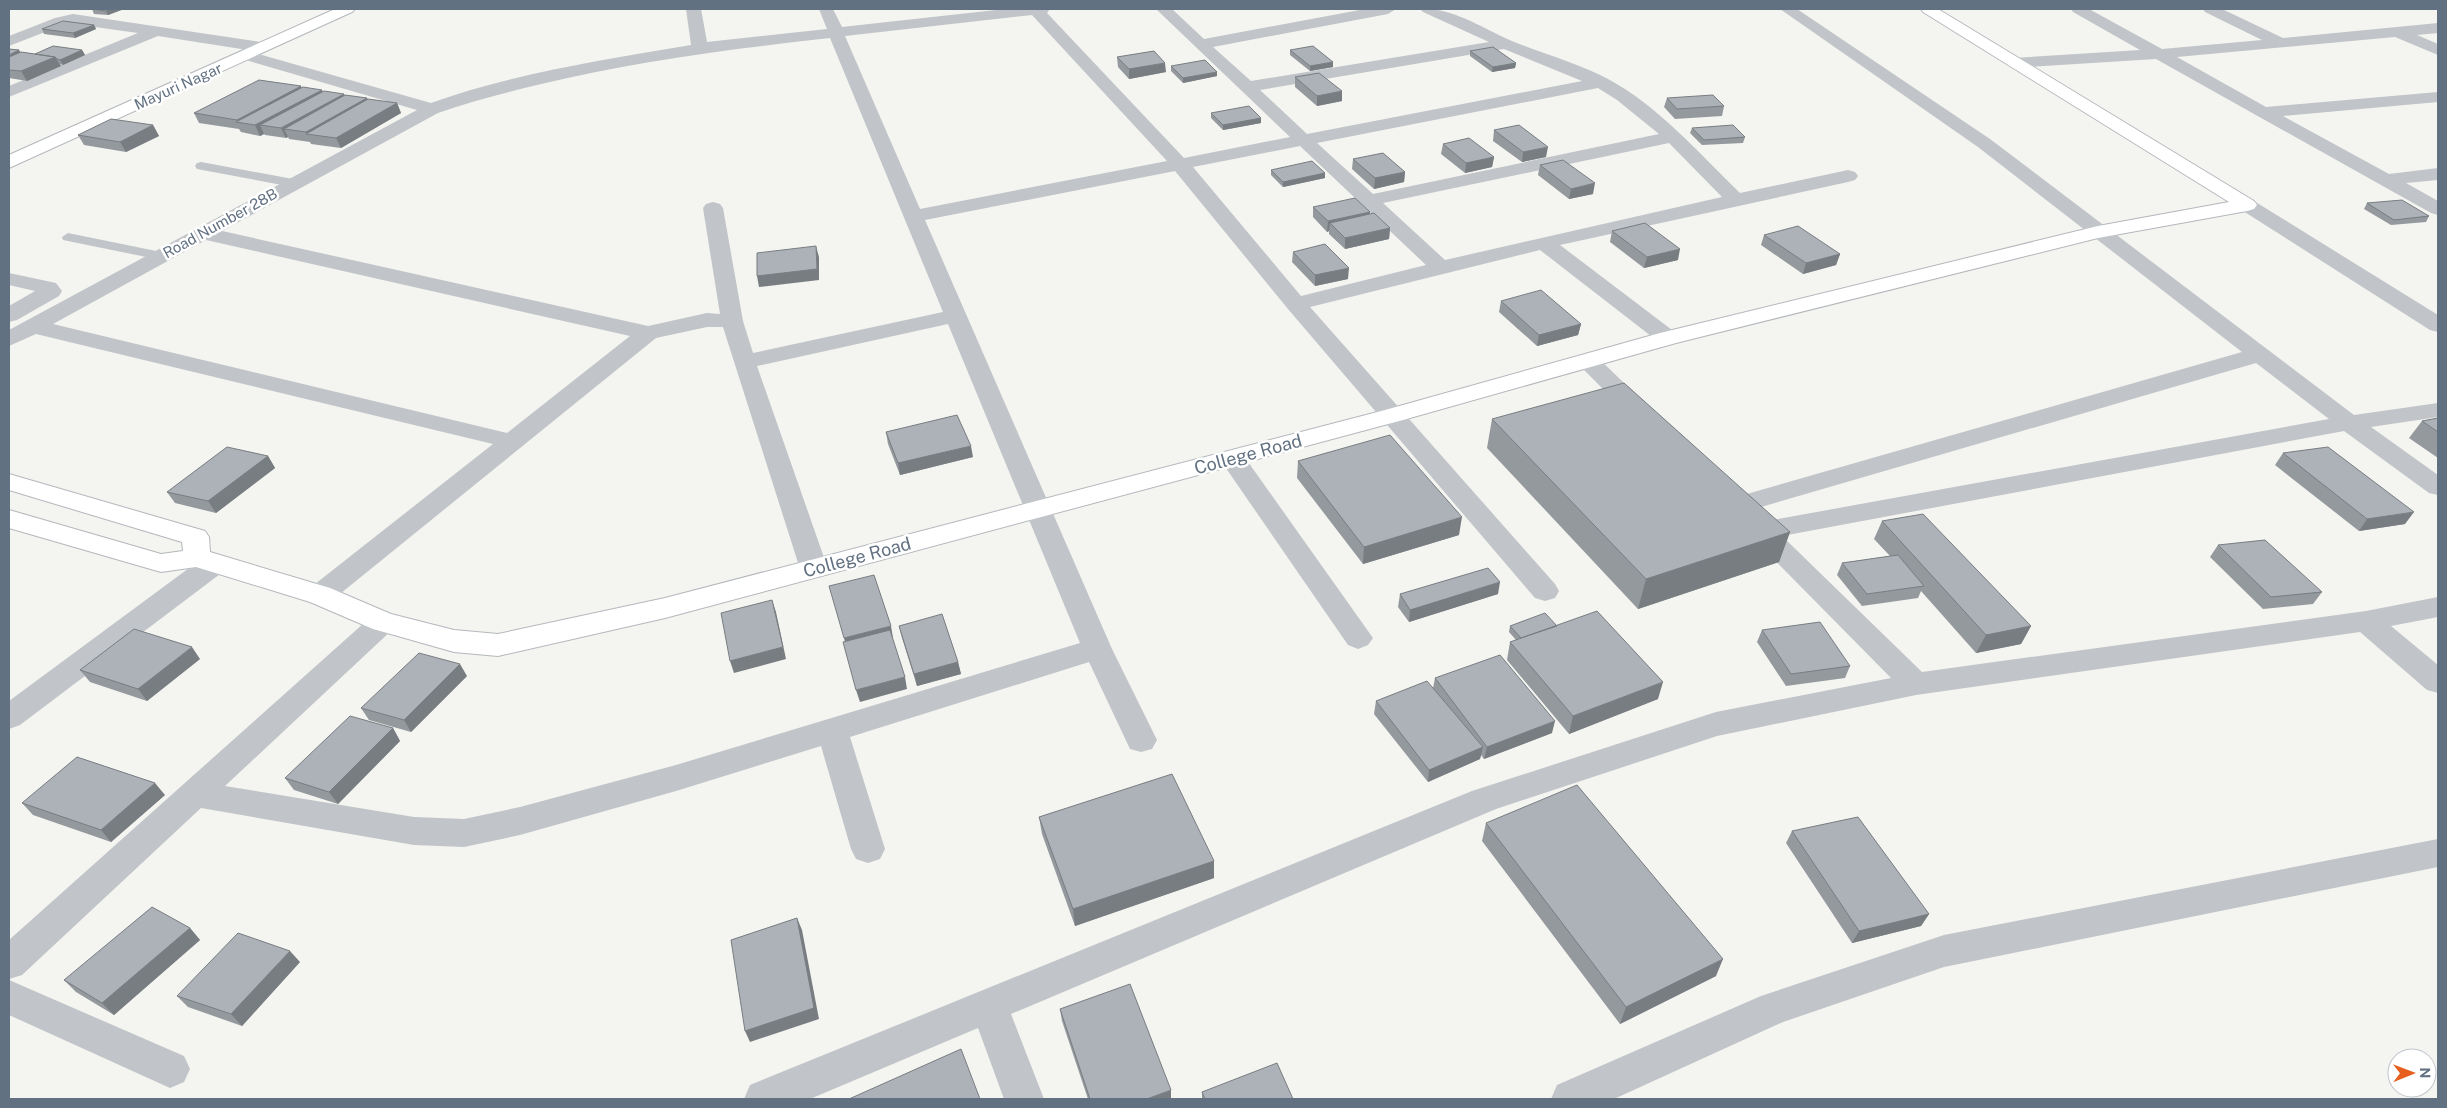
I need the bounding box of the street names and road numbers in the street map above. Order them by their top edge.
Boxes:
street label: Mayuri Nagar [132,59,225,113]
street label: Road Number 28B [160,185,280,261]
street label: College Road [1192,430,1304,478]
street label: College Road [801,533,913,581]

